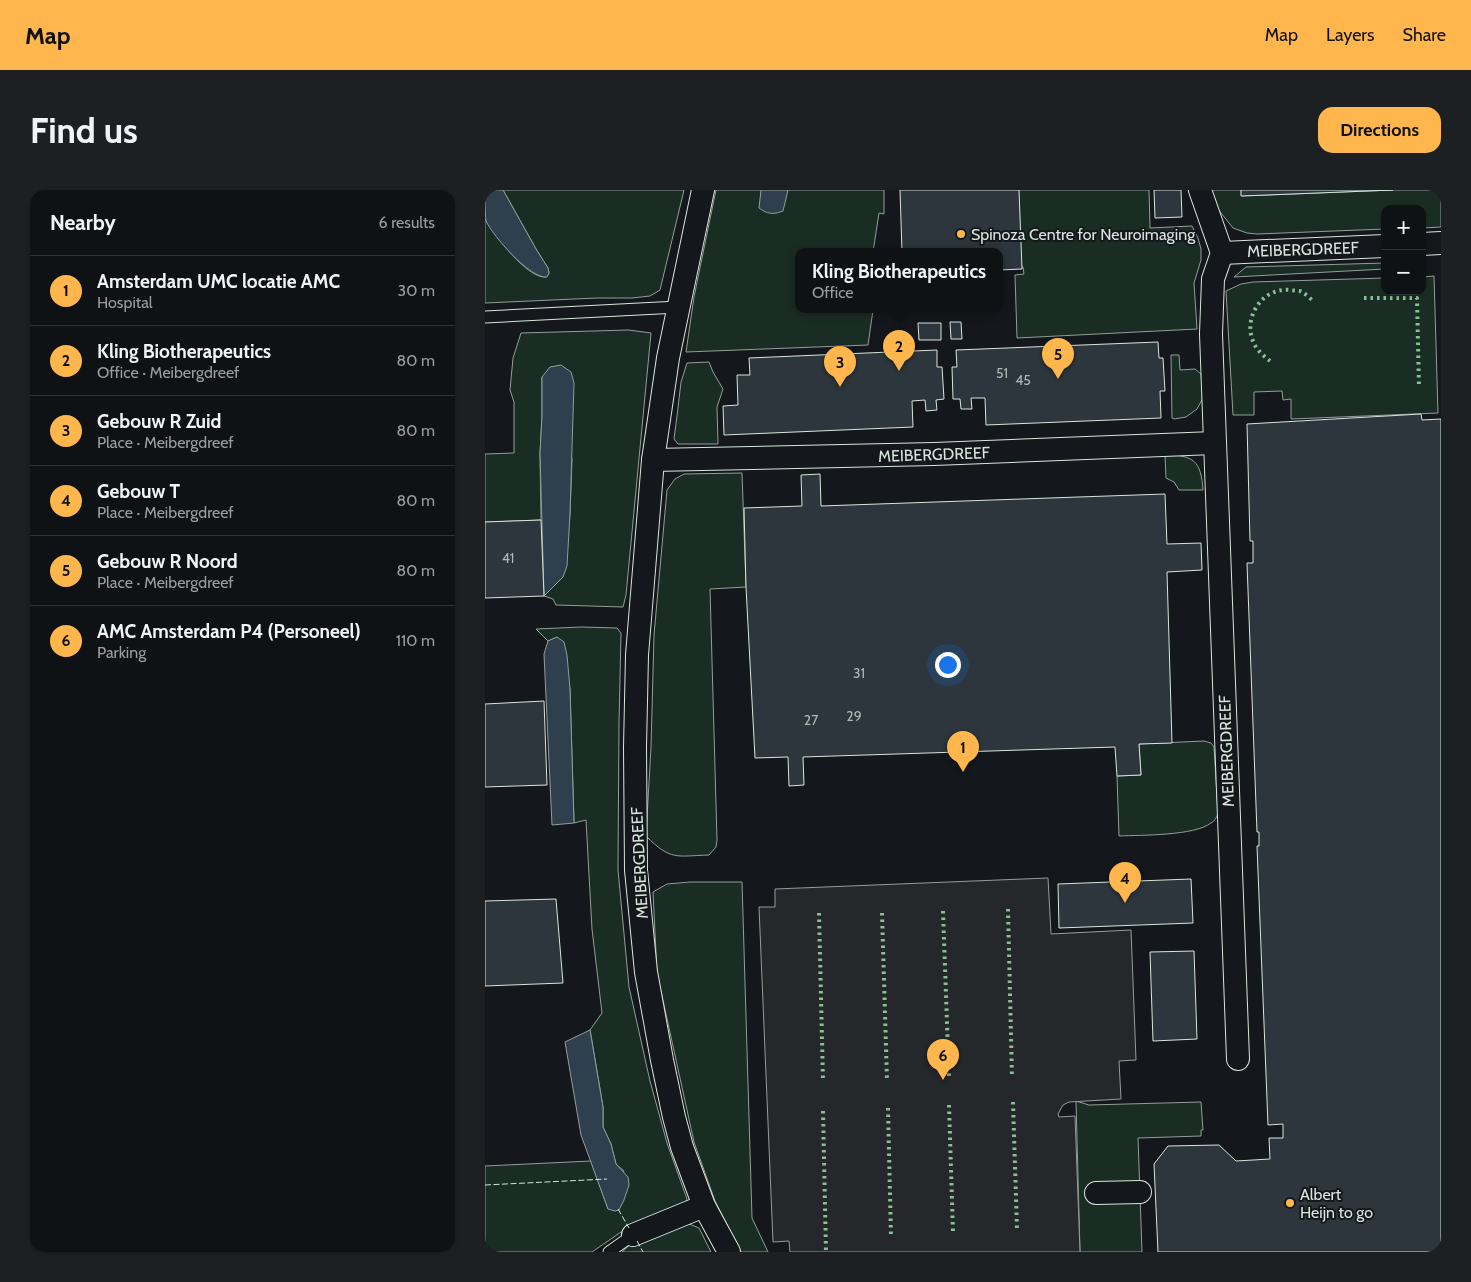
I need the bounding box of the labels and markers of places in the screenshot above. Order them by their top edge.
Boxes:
place label: Spinoza Centre for Neuroimaging [971,225,1196,244]
marker: Spinoza Centre for Neuroimaging [955,228,967,240]
pin: 2 [883,330,915,371]
pin: 5 [1042,338,1074,379]
pin: 3 [824,346,856,387]
pin: 1 [947,731,979,772]
pin: 4 [1109,862,1141,903]
pin: 6 [927,1039,959,1080]
place label: Albert Heijn to go [1300,1185,1373,1222]
marker: Albert Heijn to go [1284,1197,1296,1209]

